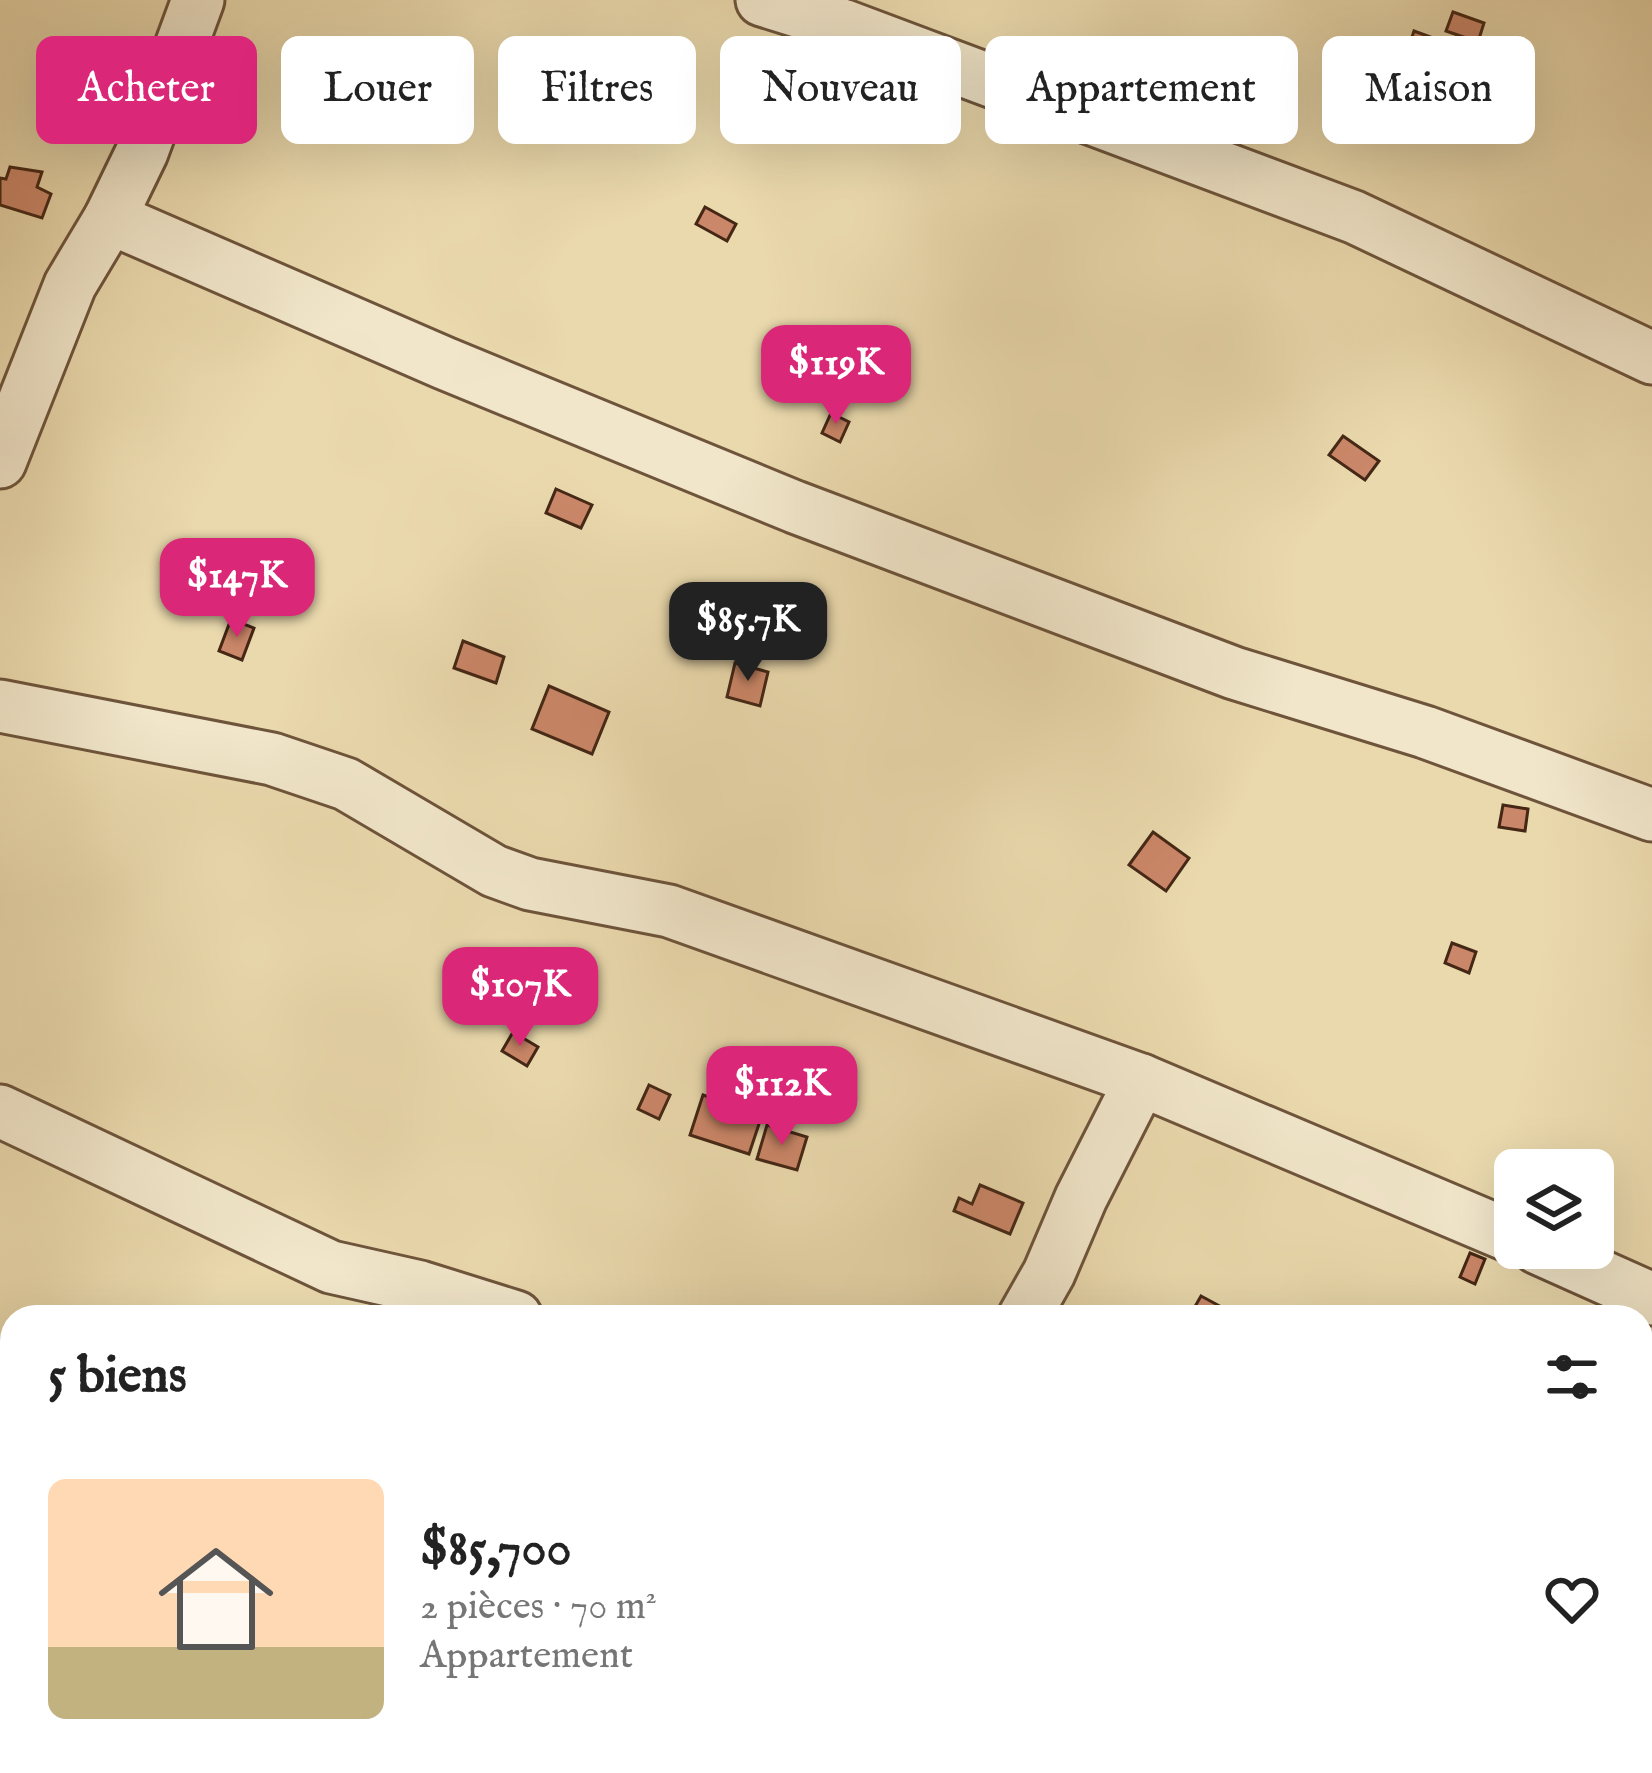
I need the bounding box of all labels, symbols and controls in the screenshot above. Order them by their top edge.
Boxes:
chip: Acheter [36,36,257,144]
chip: Louer [281,36,474,144]
chip: Filtres [498,36,696,144]
chip: Nouveau [720,36,961,144]
chip: Appartement [985,36,1298,144]
chip: Maison [1322,36,1535,144]
pin: $119K [752,325,920,427]
text: $119K [788,339,884,388]
pin: $147K [153,538,321,640]
text: $147K [187,552,287,601]
pin: $85.7K [650,582,846,684]
text: $85.7K [696,596,800,645]
pin: $107K [436,947,604,1049]
text: $107K [469,961,571,1010]
pin: $112K [698,1046,866,1148]
text: $112K [733,1060,831,1109]
map controls [1494,1149,1614,1269]
button: layers [1494,1149,1614,1269]
icon: filters [1539,1344,1605,1410]
text: 5 biens [48,1345,187,1410]
text: $85,700 [420,1518,572,1583]
icon: home [144,1527,288,1671]
icon: heart [1539,1566,1605,1632]
text: 2 pièces · 70 m² [420,1583,657,1632]
text: Appartement [420,1632,633,1681]

